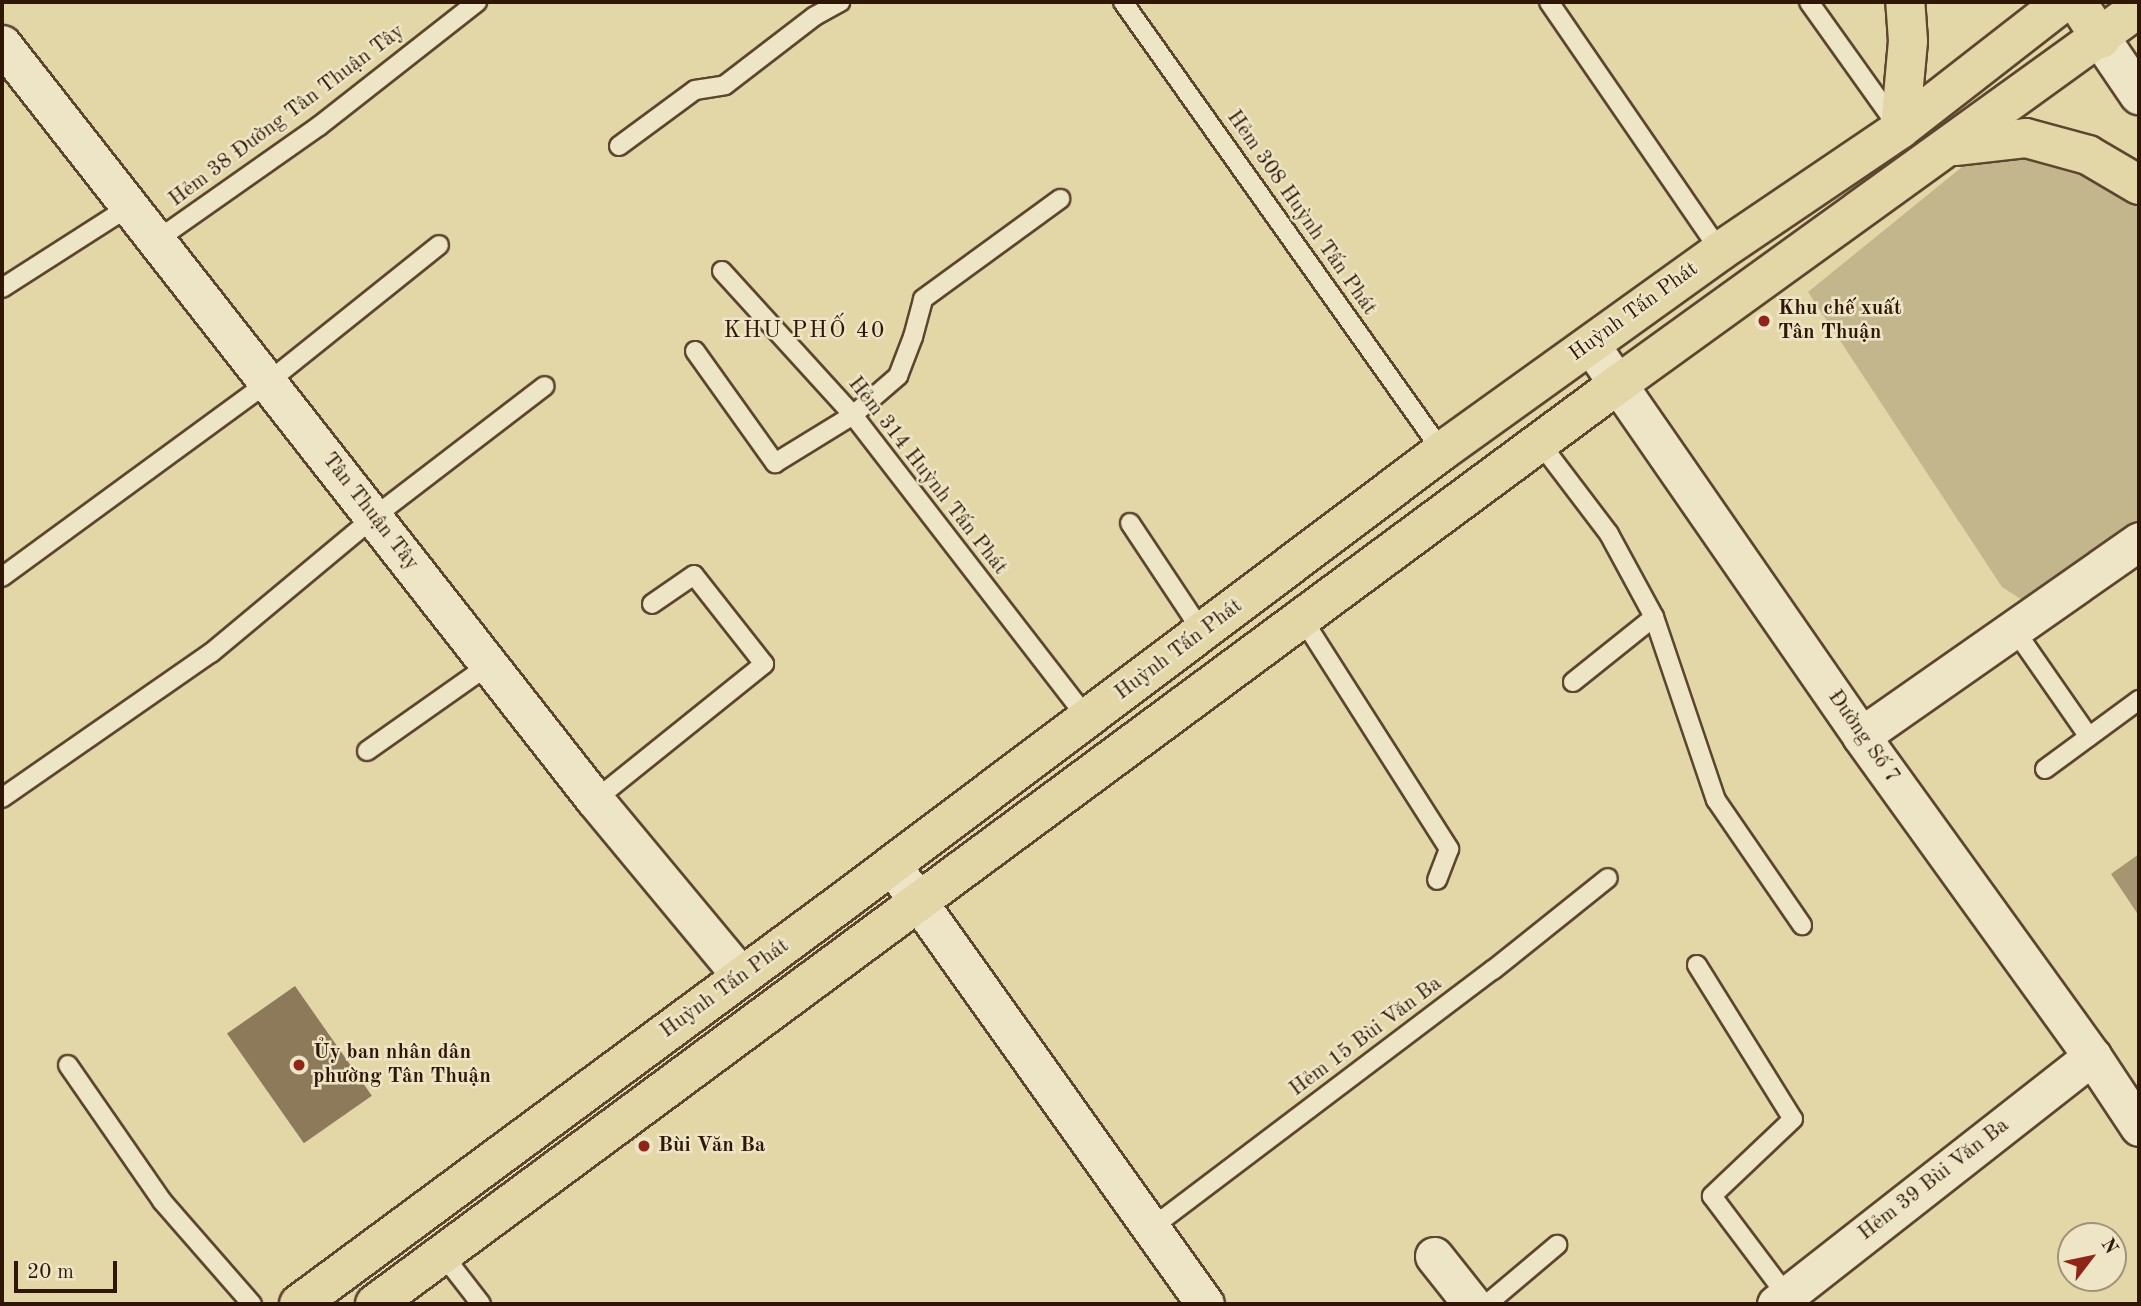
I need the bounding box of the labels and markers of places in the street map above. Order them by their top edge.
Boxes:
place label: Khu chế xuất Tân Thuận [1778,296,1902,346]
marker: Khu chế xuất Tân Thuận [1756,313,1772,329]
place label: Ủy ban nhân dân phường Tân Thuận [313,1040,491,1090]
marker: Ủy ban nhân dân phường Tân Thuận [291,1057,307,1073]
place label: Bùi Văn Ba [658,1133,765,1159]
marker: Bùi Văn Ba [636,1138,652,1154]

